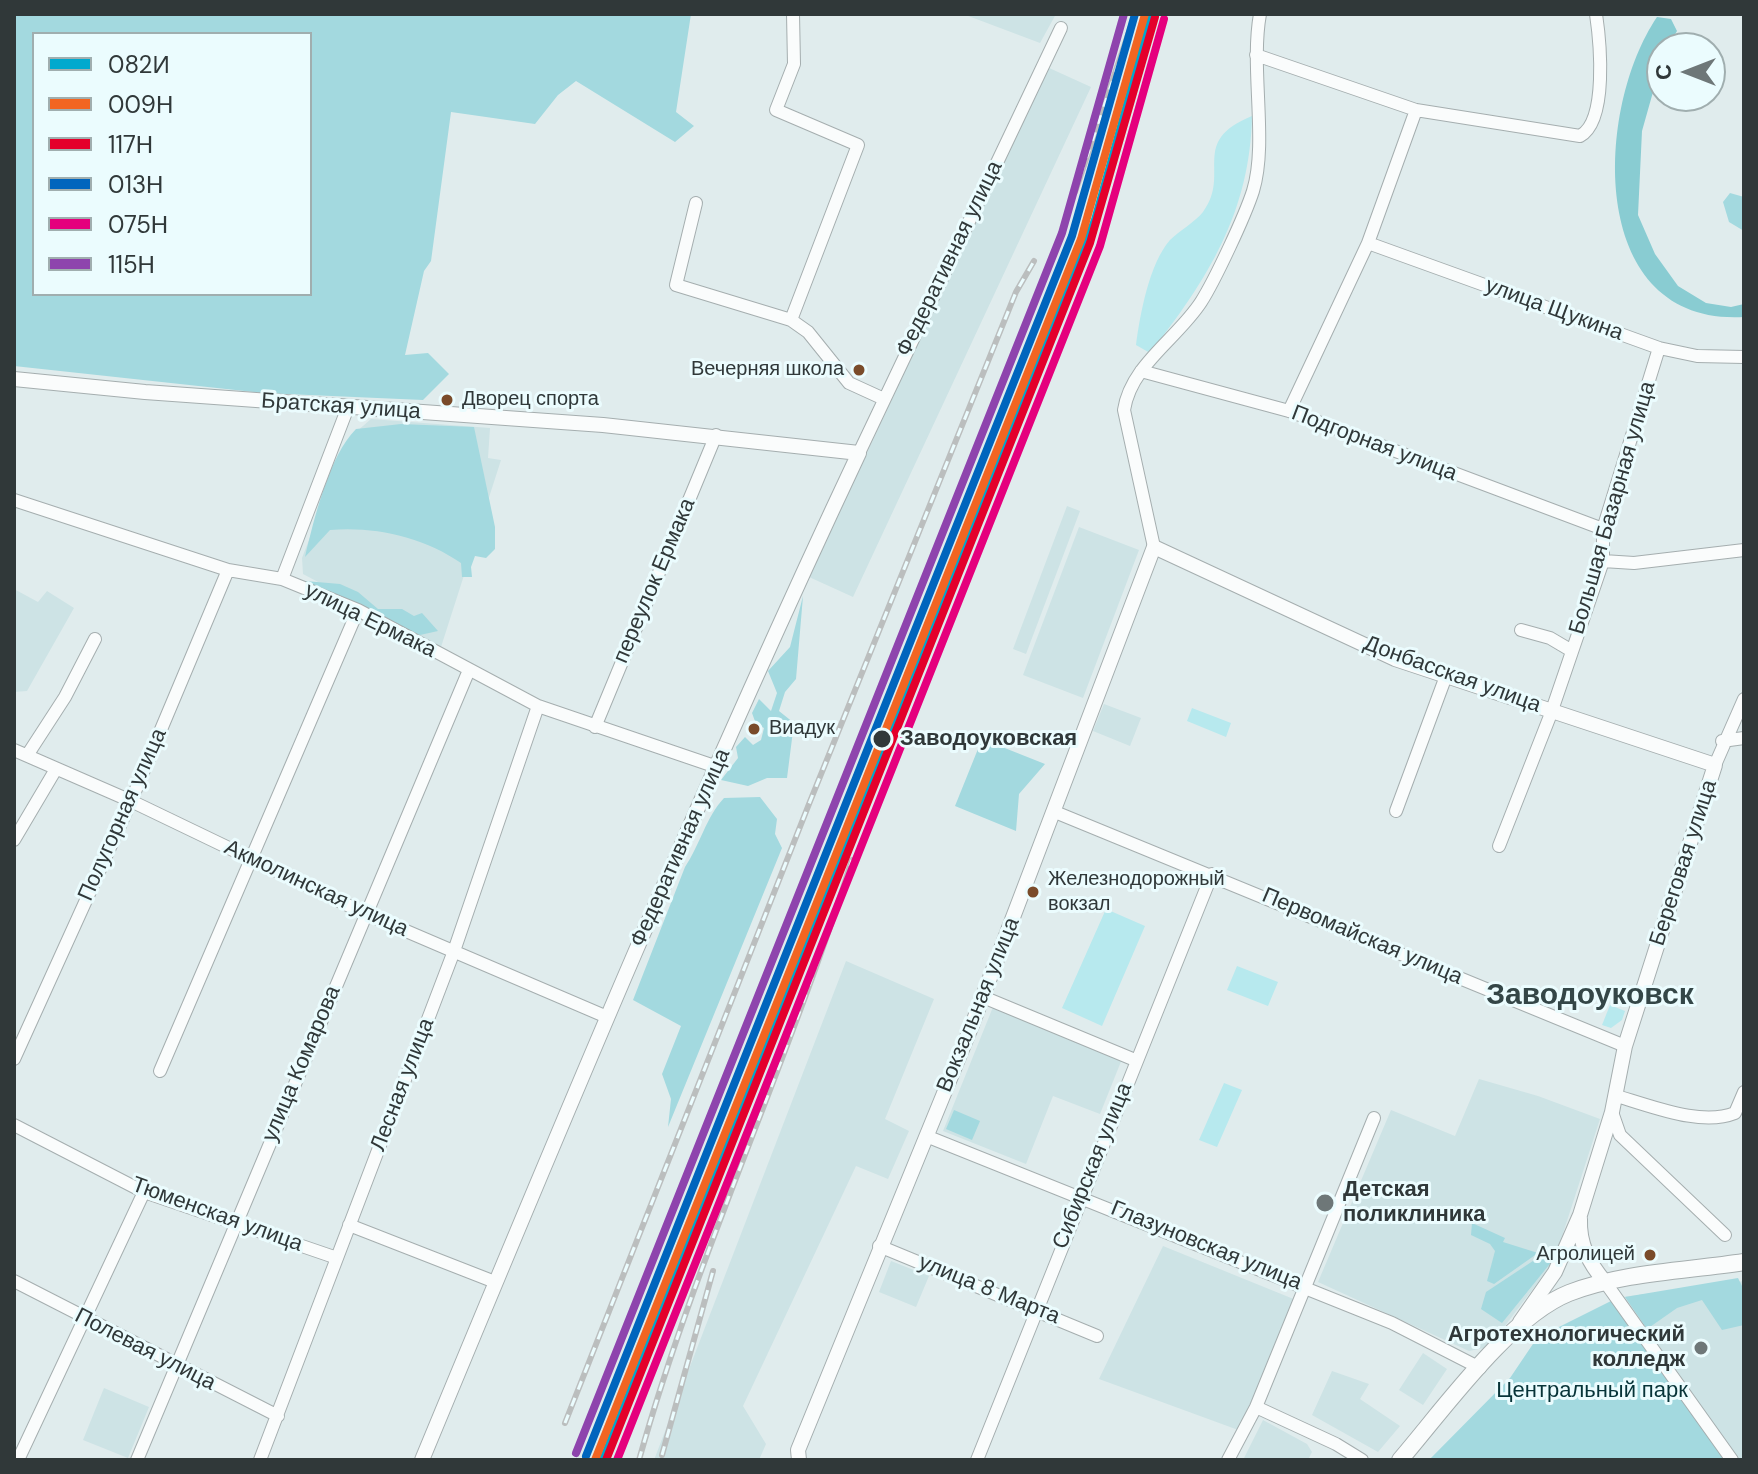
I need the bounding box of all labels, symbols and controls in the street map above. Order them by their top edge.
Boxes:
legend [32,32,312,296]
north arrow [1646,32,1726,112]
text: 082И [108,49,170,80]
text: С [1649,64,1678,80]
text: 009Н [108,89,173,120]
text: 117Н [108,129,153,160]
street label: Федеративная улица [891,157,1009,361]
text: 013Н [108,169,163,200]
text: 075Н [108,209,168,240]
text: 115Н [108,249,155,280]
street label: улица Щукина [1481,273,1627,347]
place label: Вечерняя школа [691,358,844,382]
marker: Вечерняя школа [851,362,867,378]
street label: Большая Базарная улица [1564,379,1662,637]
street label: Братская улица [260,388,422,426]
place label: Дворец спорта [462,388,599,412]
marker: Дворец спорта [439,392,455,408]
street label: Подгорная улица [1288,400,1460,488]
street label: переулок Ермака [608,495,702,667]
street label: улица Ермака [300,578,440,664]
street label: Донбасская улица [1360,631,1544,719]
place label: Виадук [769,717,835,741]
marker: Виадук [746,721,762,737]
street label: Полугорная улица [73,725,173,905]
place label: Заводоуковская [900,726,1077,752]
marker: Заводоуковская [871,728,893,750]
street label: Федеративная улица [625,745,737,951]
street label: Береговая улица [1645,777,1723,949]
street label: Акмолинская улица [220,835,412,943]
place label: Железнодорожный вокзал [1048,868,1225,915]
street label: Первомайская улица [1258,883,1466,991]
marker: Железнодорожный вокзал [1025,884,1041,900]
street label: Вокзальная улица [932,914,1026,1096]
district label: Заводоуковск [1486,978,1694,1014]
street label: улица Комарова [257,982,347,1146]
street label: Лесная улица [366,1015,440,1155]
street label: Сибирская улица [1048,1079,1138,1253]
street label: Тюменская улица [128,1172,306,1258]
place label: Детская поликлиника [1343,1177,1486,1228]
marker: Детская поликлиника [1314,1192,1336,1214]
street label: Глазуновская улица [1107,1196,1305,1296]
place label: Агролицей [1536,1243,1635,1267]
marker: Агролицей [1642,1247,1658,1263]
street label: улица 8 Марта [914,1250,1064,1330]
street label: Полевая улица [70,1303,220,1397]
place label: Агротехнологический колледж [1448,1322,1685,1374]
marker: Агротехнологический колледж [1692,1339,1710,1357]
park label: Центральный парк [1496,1378,1688,1404]

